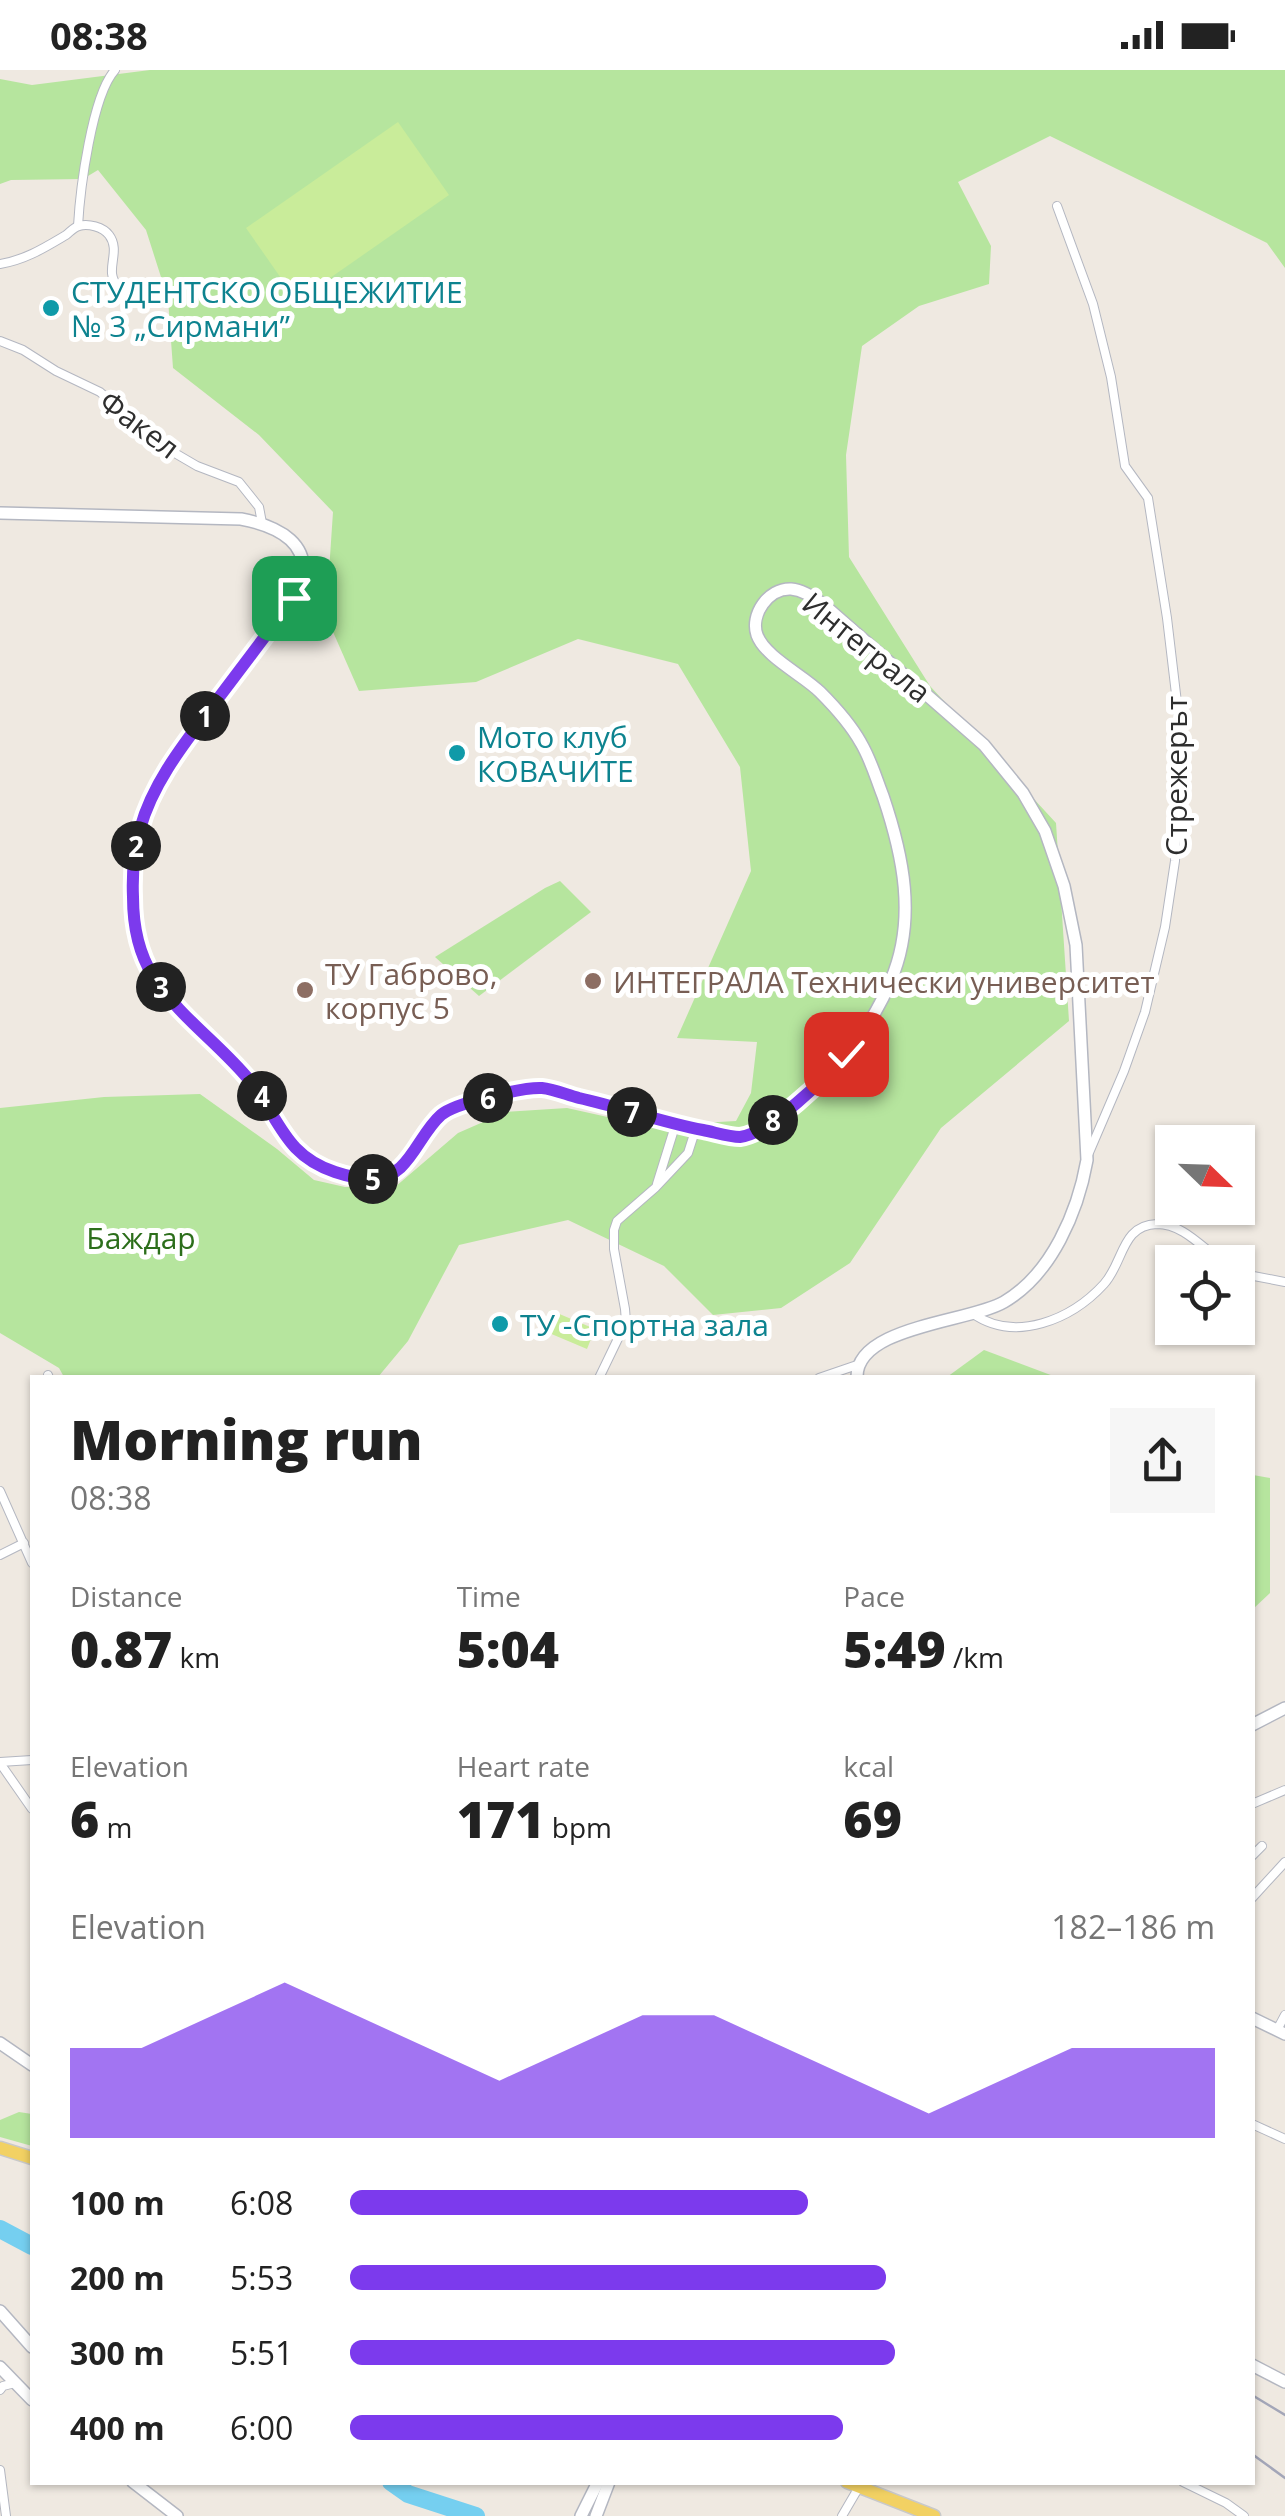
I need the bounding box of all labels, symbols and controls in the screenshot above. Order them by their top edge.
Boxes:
text: 08:38 [50,9,148,61]
place label: СТУДЕНТСКО ОБЩЕЖИТИЕ № 3 „Сирмани” [71,271,463,346]
marker: СТУДЕНТСКО ОБЩЕЖИТИЕ № 3 „Сирмани” [40,297,62,319]
street label: Факел [92,381,188,467]
pin [252,556,337,641]
icon: arrive [267,571,322,626]
street label: Интеграла [794,582,940,712]
pin: 1 [180,691,230,741]
street label: Стрежерът [1155,696,1196,856]
text: 1 [197,697,213,735]
place label: Мото клуб КОВАЧИТЕ [477,716,634,791]
marker: Мото клуб КОВАЧИТЕ [446,742,468,764]
pin: 2 [111,821,161,871]
text: 2 [128,827,144,865]
place label: ТУ Габрово, корпус 5 [325,953,497,1028]
place label: ИНТЕГРАЛА Технически университет [613,961,1155,1002]
pin: 3 [136,962,186,1012]
text: 3 [153,968,169,1006]
marker: ИНТЕГРАЛА Технически университет [582,970,604,992]
marker: ТУ Габрово, корпус 5 [294,979,316,1001]
pin [804,1012,889,1097]
icon: check [819,1027,874,1082]
pin: 4 [237,1071,287,1121]
pin: 6 [463,1073,513,1123]
text: 4 [254,1077,270,1115]
text: 6 [480,1079,496,1117]
pin: 7 [607,1087,657,1137]
text: 7 [624,1093,640,1131]
pin: 8 [748,1095,798,1145]
text: 8 [765,1101,781,1139]
north arrow [1155,1125,1255,1225]
map controls [1155,1125,1255,1345]
pin: 5 [348,1154,398,1204]
text: 5 [365,1160,381,1198]
park label: Баждар [86,1217,196,1258]
button: locate [1155,1245,1255,1345]
place label: ТУ -Спортна зала [520,1304,769,1345]
marker: ТУ -Спортна зала [489,1313,511,1335]
text: Morning run [70,1401,423,1476]
button: share [1110,1408,1215,1513]
text: 08:38 [70,1476,152,1519]
text: Distance [70,1577,183,1615]
text: Time [457,1577,521,1615]
text: Pace [843,1577,905,1615]
text: 0.87 [70,1615,172,1683]
text: 5:04 [457,1615,559,1683]
text: 5:49 [843,1615,946,1683]
text: km [172,1638,220,1676]
text: /km [946,1638,1004,1676]
text: Elevation [70,1747,189,1785]
text: Heart rate [457,1747,590,1785]
text: kcal [843,1747,894,1785]
text: 6 [70,1785,99,1853]
text: 171 [457,1785,545,1853]
text: 69 [843,1785,902,1853]
text: m [99,1808,133,1846]
text: bpm [545,1808,612,1846]
text: Elevation [70,1905,206,1948]
text: 182–186 m [1051,1905,1215,1948]
text: 100 m [70,2181,165,2224]
text: 6:08 [230,2181,293,2224]
text: 200 m [70,2256,165,2299]
text: 5:53 [230,2256,293,2299]
text: 300 m [70,2331,165,2374]
text: 5:51 [230,2331,293,2374]
text: 400 m [70,2406,165,2449]
text: 6:00 [230,2406,293,2449]

